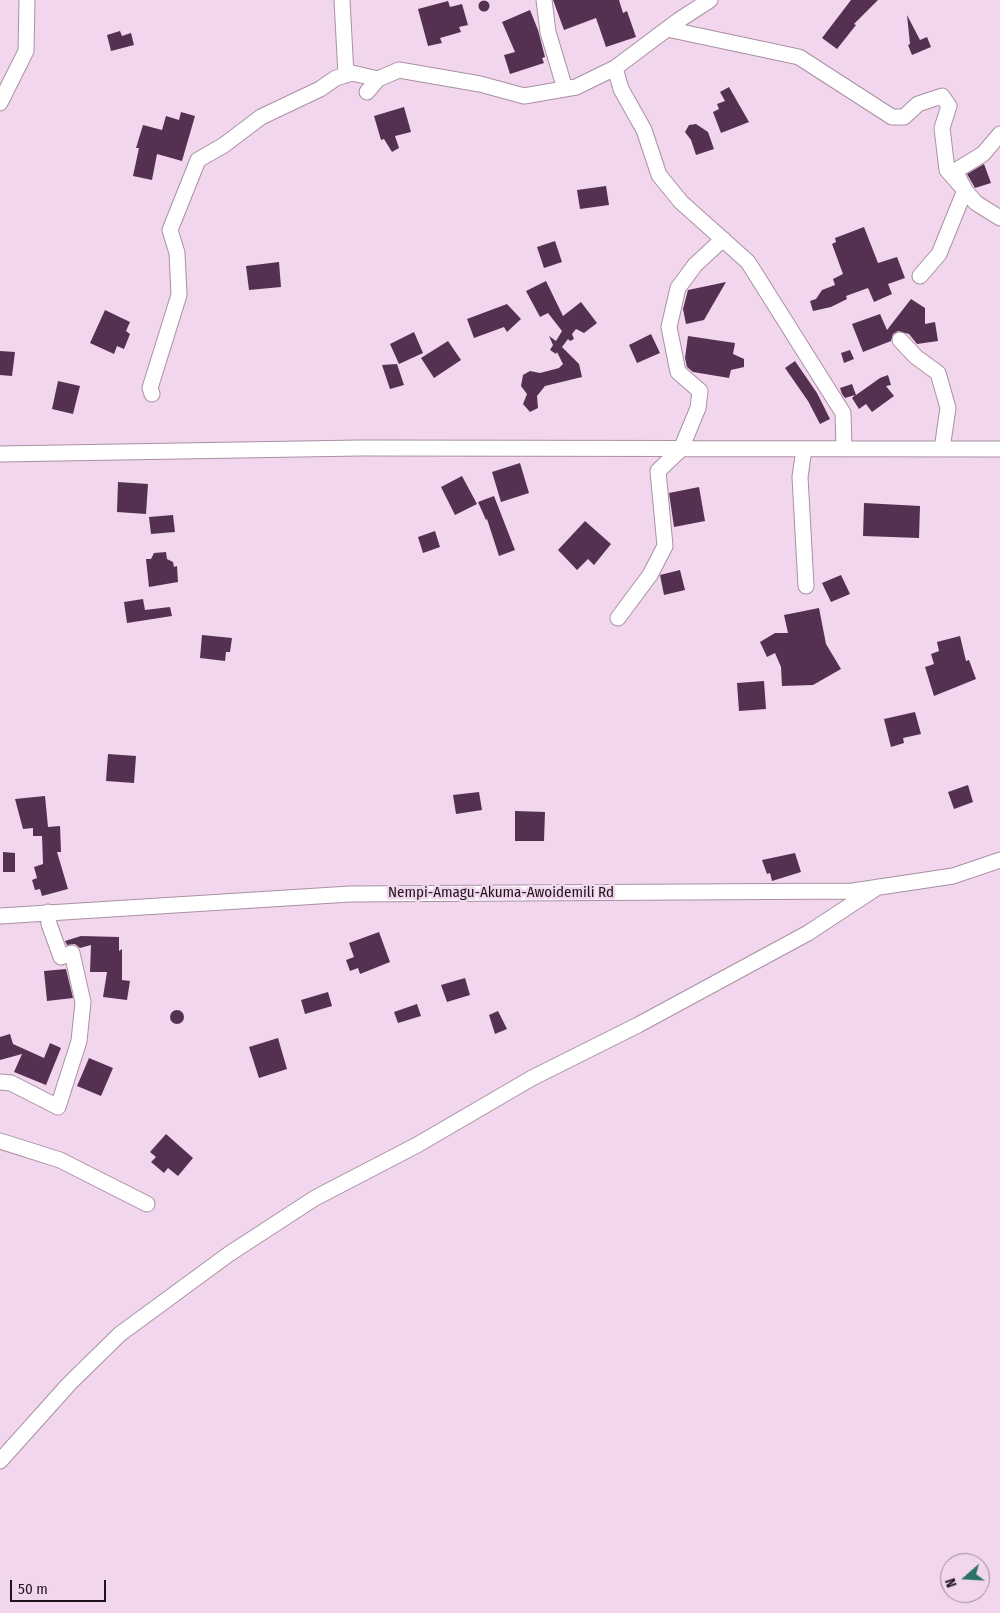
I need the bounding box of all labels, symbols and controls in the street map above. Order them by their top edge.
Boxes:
street label: Nempi-Amagu-Akuma-Awoidemili Rd [388,884,614,902]
north arrow [940,1553,990,1603]
scale bar [12,1570,109,1602]
text: N [942,1576,961,1589]
text: 50 m [18,1580,48,1598]

